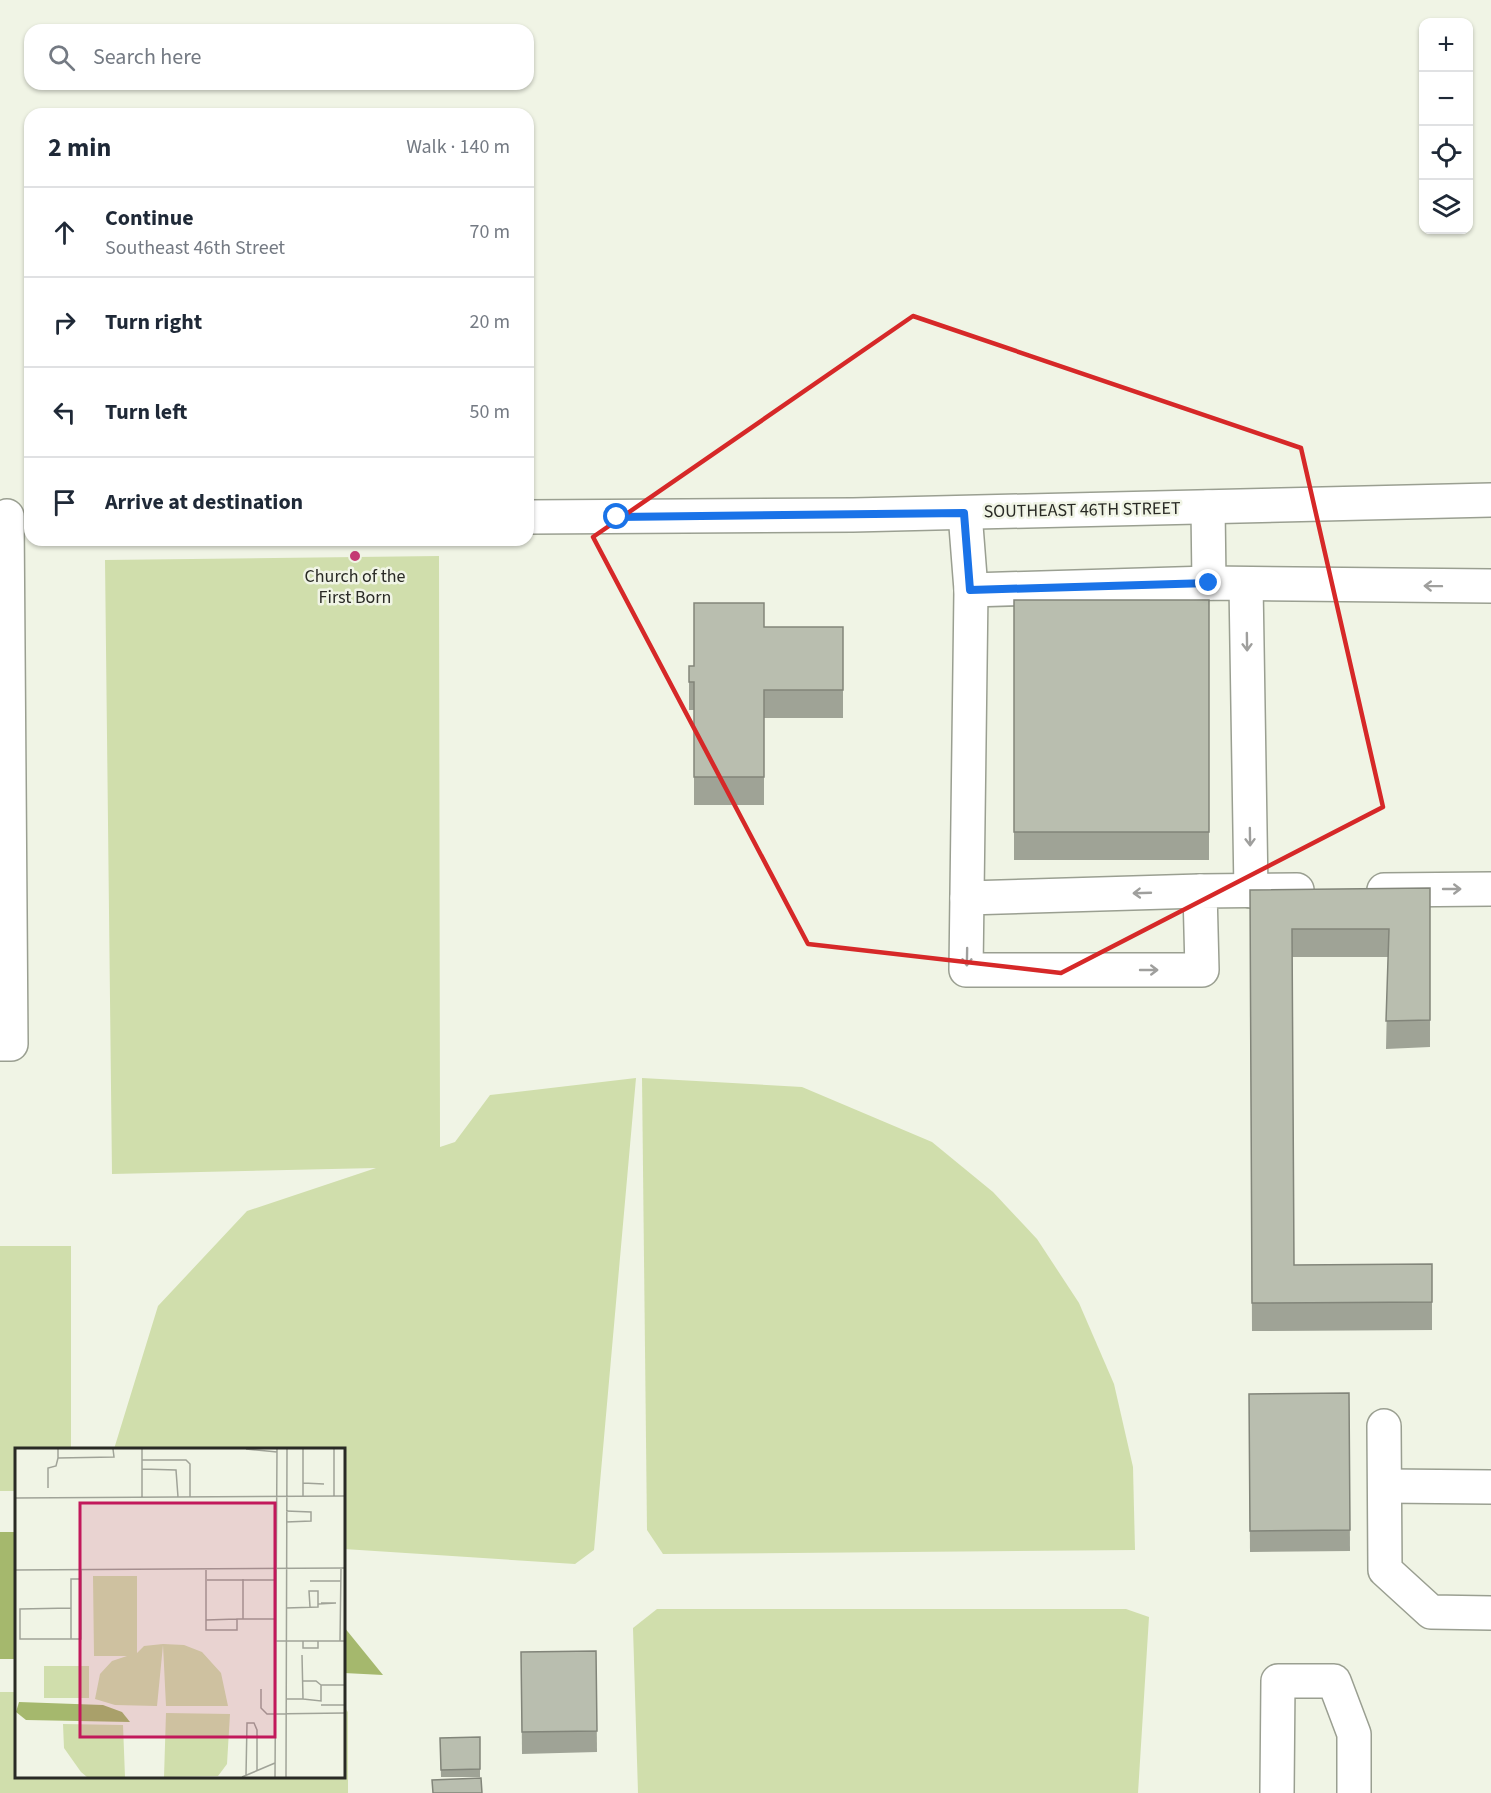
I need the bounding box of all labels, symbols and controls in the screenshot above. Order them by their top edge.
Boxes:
map controls [1419,18,1473,234]
button: + [1419,18,1473,72]
search box [24,24,534,90]
icon: search [45,41,78,74]
text: Search here [93,41,201,73]
button: − [1419,72,1473,126]
button: locate [1419,126,1473,180]
text: 2 min [48,129,111,166]
text: Walk · 140 m [406,133,510,161]
button: layers [1419,180,1473,234]
text: Continue [105,202,194,234]
icon: ahead [48,216,81,249]
text: 70 m [470,218,510,246]
text: Southeast 46th Street [105,234,285,262]
icon: right [48,306,81,339]
text: Turn right [105,306,202,338]
text: 20 m [470,308,510,336]
icon: left [48,396,81,429]
text: Turn left [105,396,187,428]
text: 50 m [470,398,510,426]
icon: arrive [48,486,81,519]
text: Arrive at destination [105,486,303,518]
street label: SOUTHEAST 46TH STREET [983,496,1181,524]
route start [603,503,629,529]
marker: Church of the First Born [348,549,362,563]
place label: Church of the First Born [305,564,406,610]
route end [1195,569,1221,595]
one-way arrow [1423,580,1443,591]
one-way arrow [1241,632,1253,652]
one-way arrow [1245,827,1256,847]
one-way arrow [1441,883,1461,895]
one-way arrow [1132,887,1152,898]
one-way arrow [961,946,972,966]
one-way arrow [1138,964,1158,976]
inset map [15,1448,345,1778]

